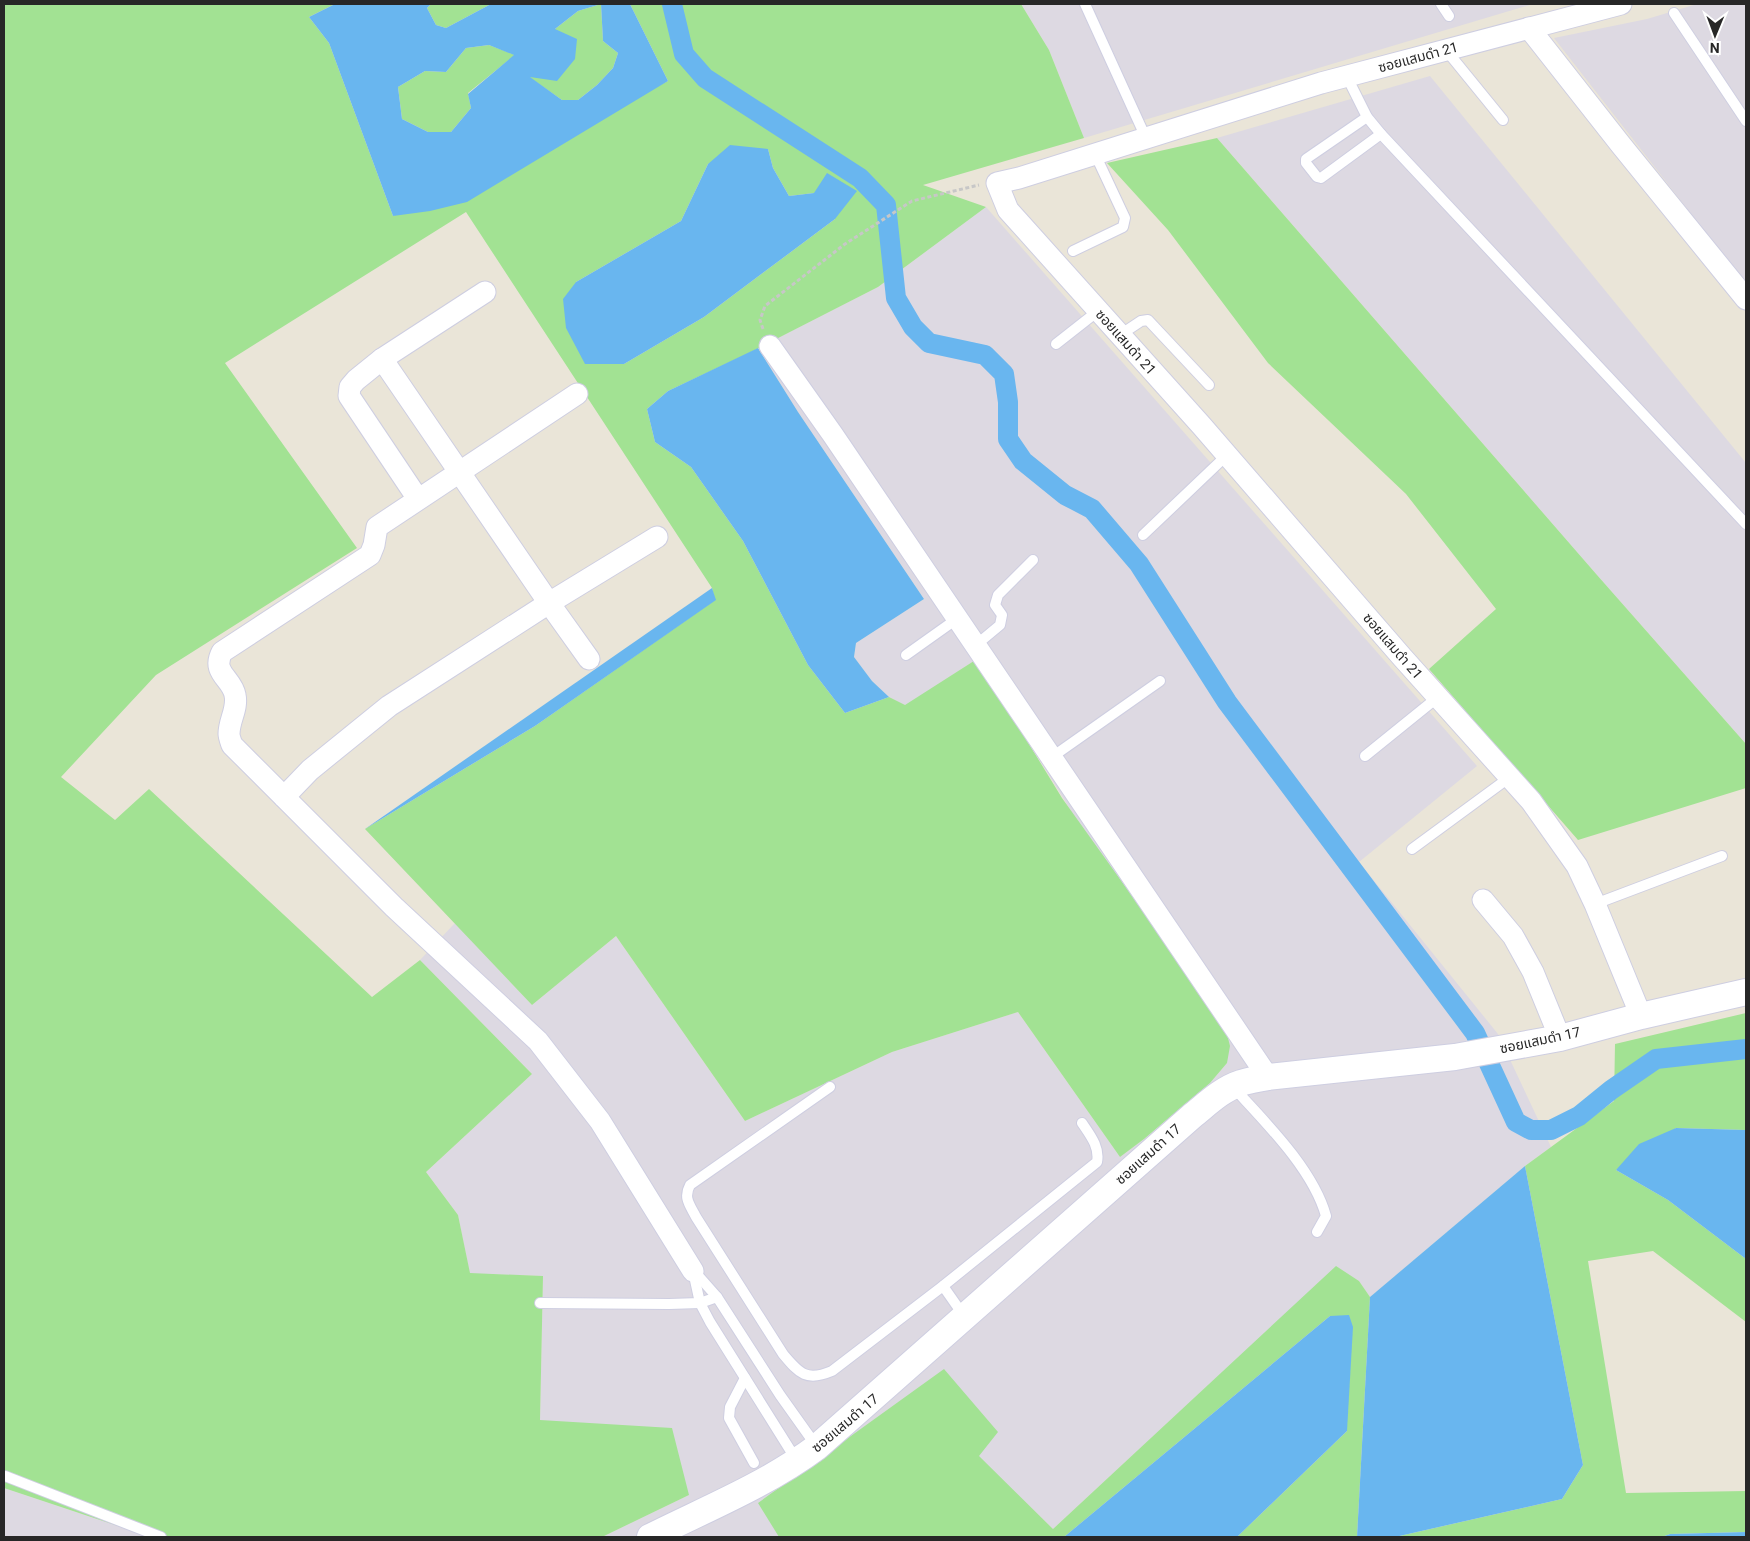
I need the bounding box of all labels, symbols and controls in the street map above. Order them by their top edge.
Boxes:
north arrow [1690,10,1740,60]
street label: ซอยแสมดำ 21 [1376,39,1460,75]
text: N [1710,40,1720,56]
street label: ซอยแสมดำ 21 [1093,306,1159,378]
street label: ซอยแสมดำ 21 [1360,610,1426,682]
street label: ซอยแสมดำ 17 [1498,1024,1582,1056]
street label: ซอยแสมดำ 17 [1112,1121,1184,1187]
street label: ซอยแสมดำ 17 [808,1390,882,1456]

